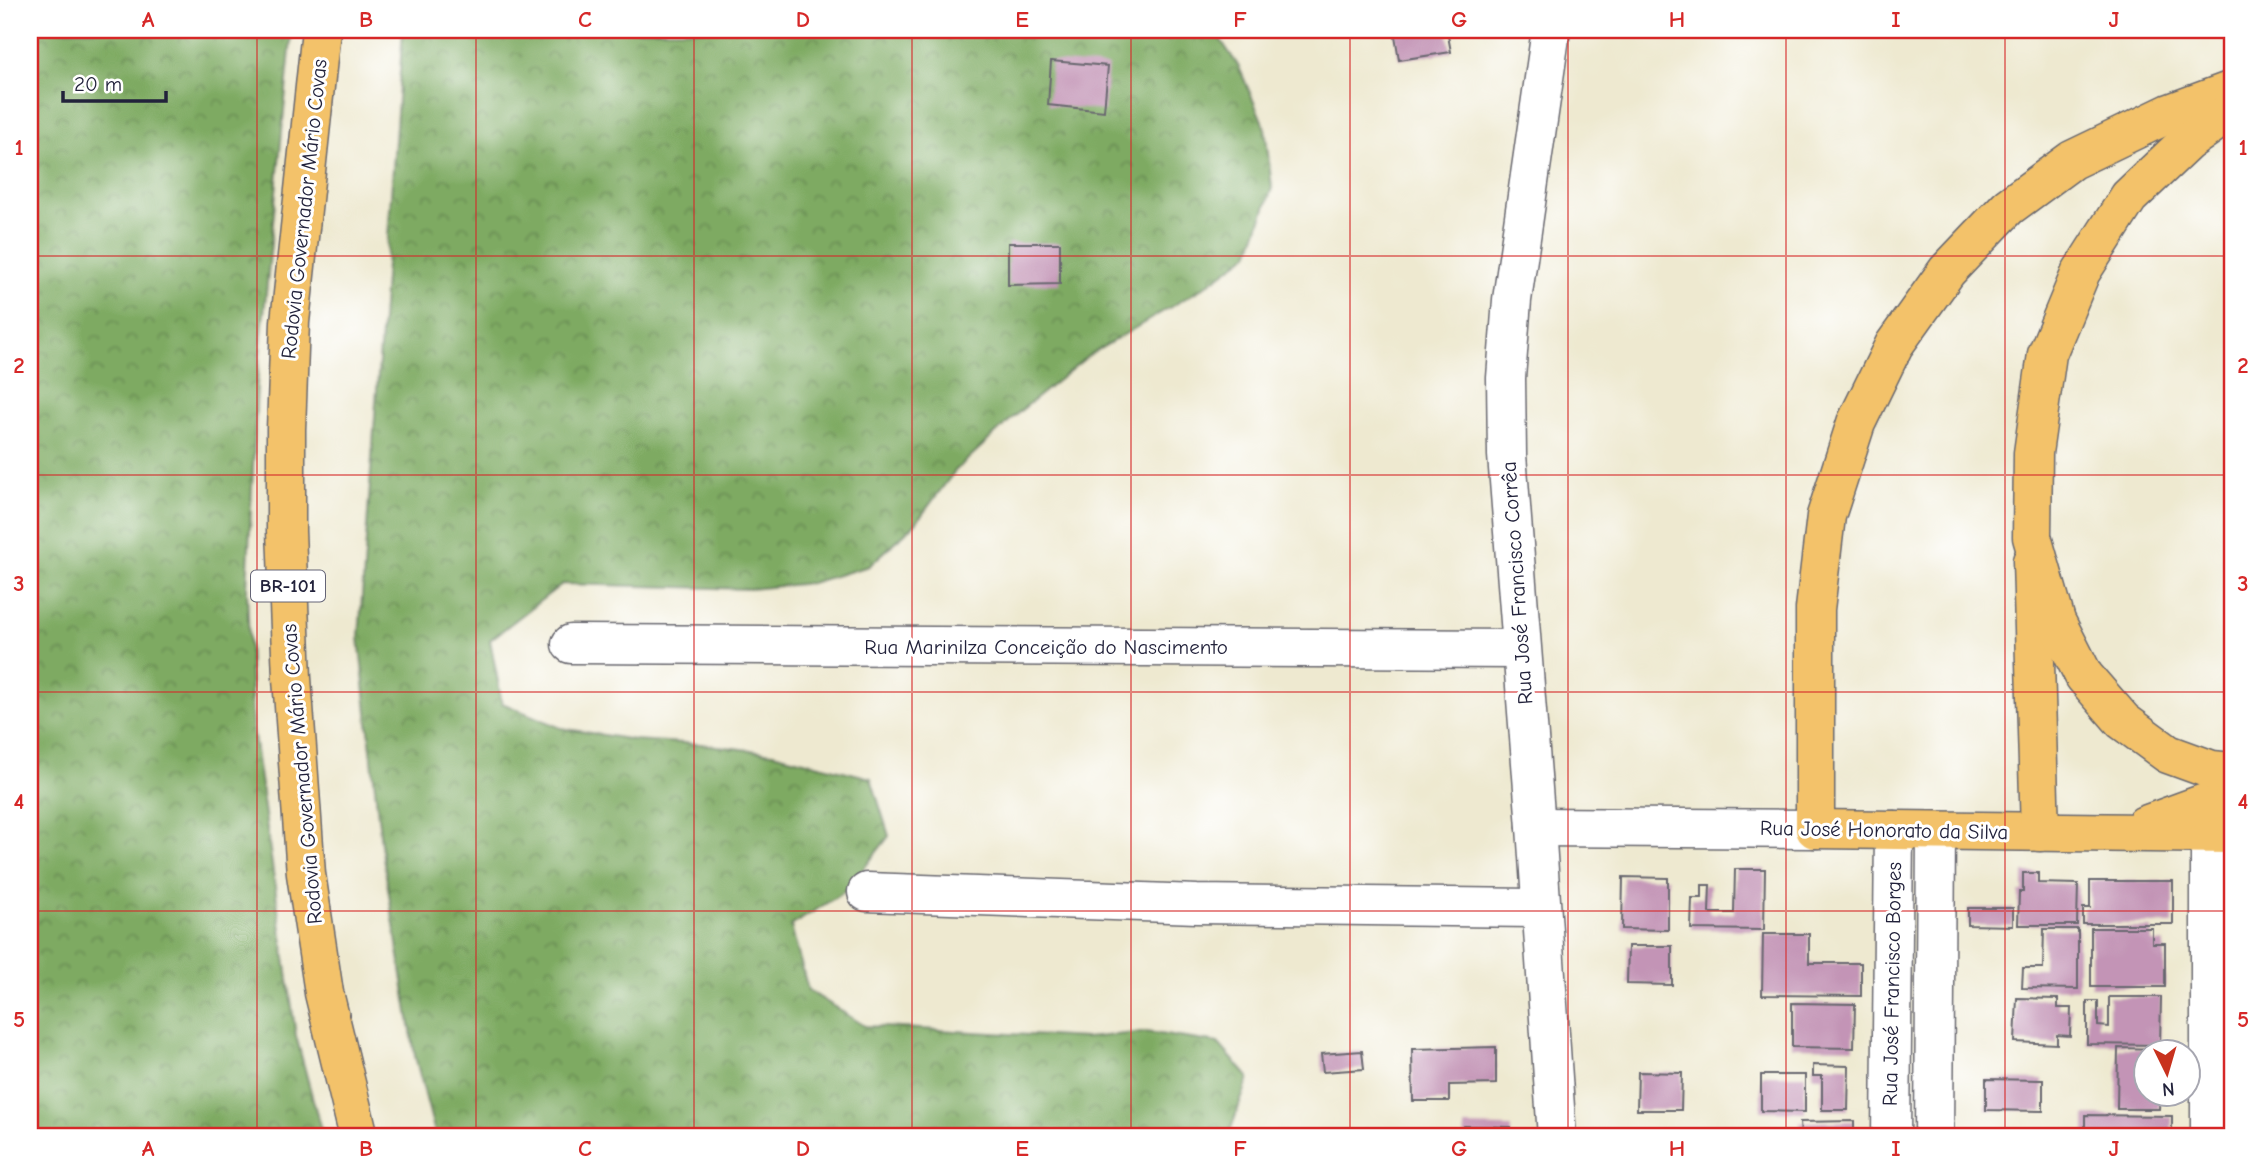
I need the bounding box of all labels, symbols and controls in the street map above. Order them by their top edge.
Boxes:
text: A [142,6,155,33]
text: B [359,6,373,33]
text: C [578,6,592,33]
text: D [796,6,810,33]
text: E [1015,6,1029,33]
text: F [1233,6,1247,33]
text: G [1451,6,1467,33]
text: H [1669,6,1685,33]
text: I [1891,6,1901,33]
text: J [2109,6,2120,33]
street label: Rodovia Governador Mário Covas [276,58,332,360]
scale bar [63,60,166,104]
text: 20 m [74,72,122,96]
text: 1 [14,134,24,161]
text: 1 [2238,134,2248,161]
text: 2 [13,352,25,379]
text: 2 [2237,352,2249,379]
street label: Rua José Francisco Corrêa [1497,461,1537,705]
text: 3 [13,570,25,597]
road number: BR-101 [251,570,325,601]
text: 3 [2237,570,2249,597]
street label: Rodovia Governador Mário Covas [277,623,327,925]
street label: Rua Marinilza Conceição do Nascimento [864,635,1228,659]
text: 4 [14,788,25,815]
text: 4 [2238,788,2249,815]
street label: Rua José Honorato da Silva [1760,816,2008,844]
street label: Rua José Francisco Borges [1878,862,1906,1106]
text: 5 [13,1006,25,1033]
text: 5 [2237,1006,2249,1033]
north arrow [2132,1038,2202,1108]
text: N [2161,1077,2176,1100]
text: A [142,1135,155,1162]
text: B [359,1135,373,1162]
text: C [578,1135,592,1162]
text: D [796,1135,810,1162]
text: E [1015,1135,1029,1162]
text: F [1233,1135,1247,1162]
text: G [1451,1135,1467,1162]
text: H [1669,1135,1685,1162]
text: I [1891,1135,1901,1162]
text: J [2109,1135,2120,1162]

